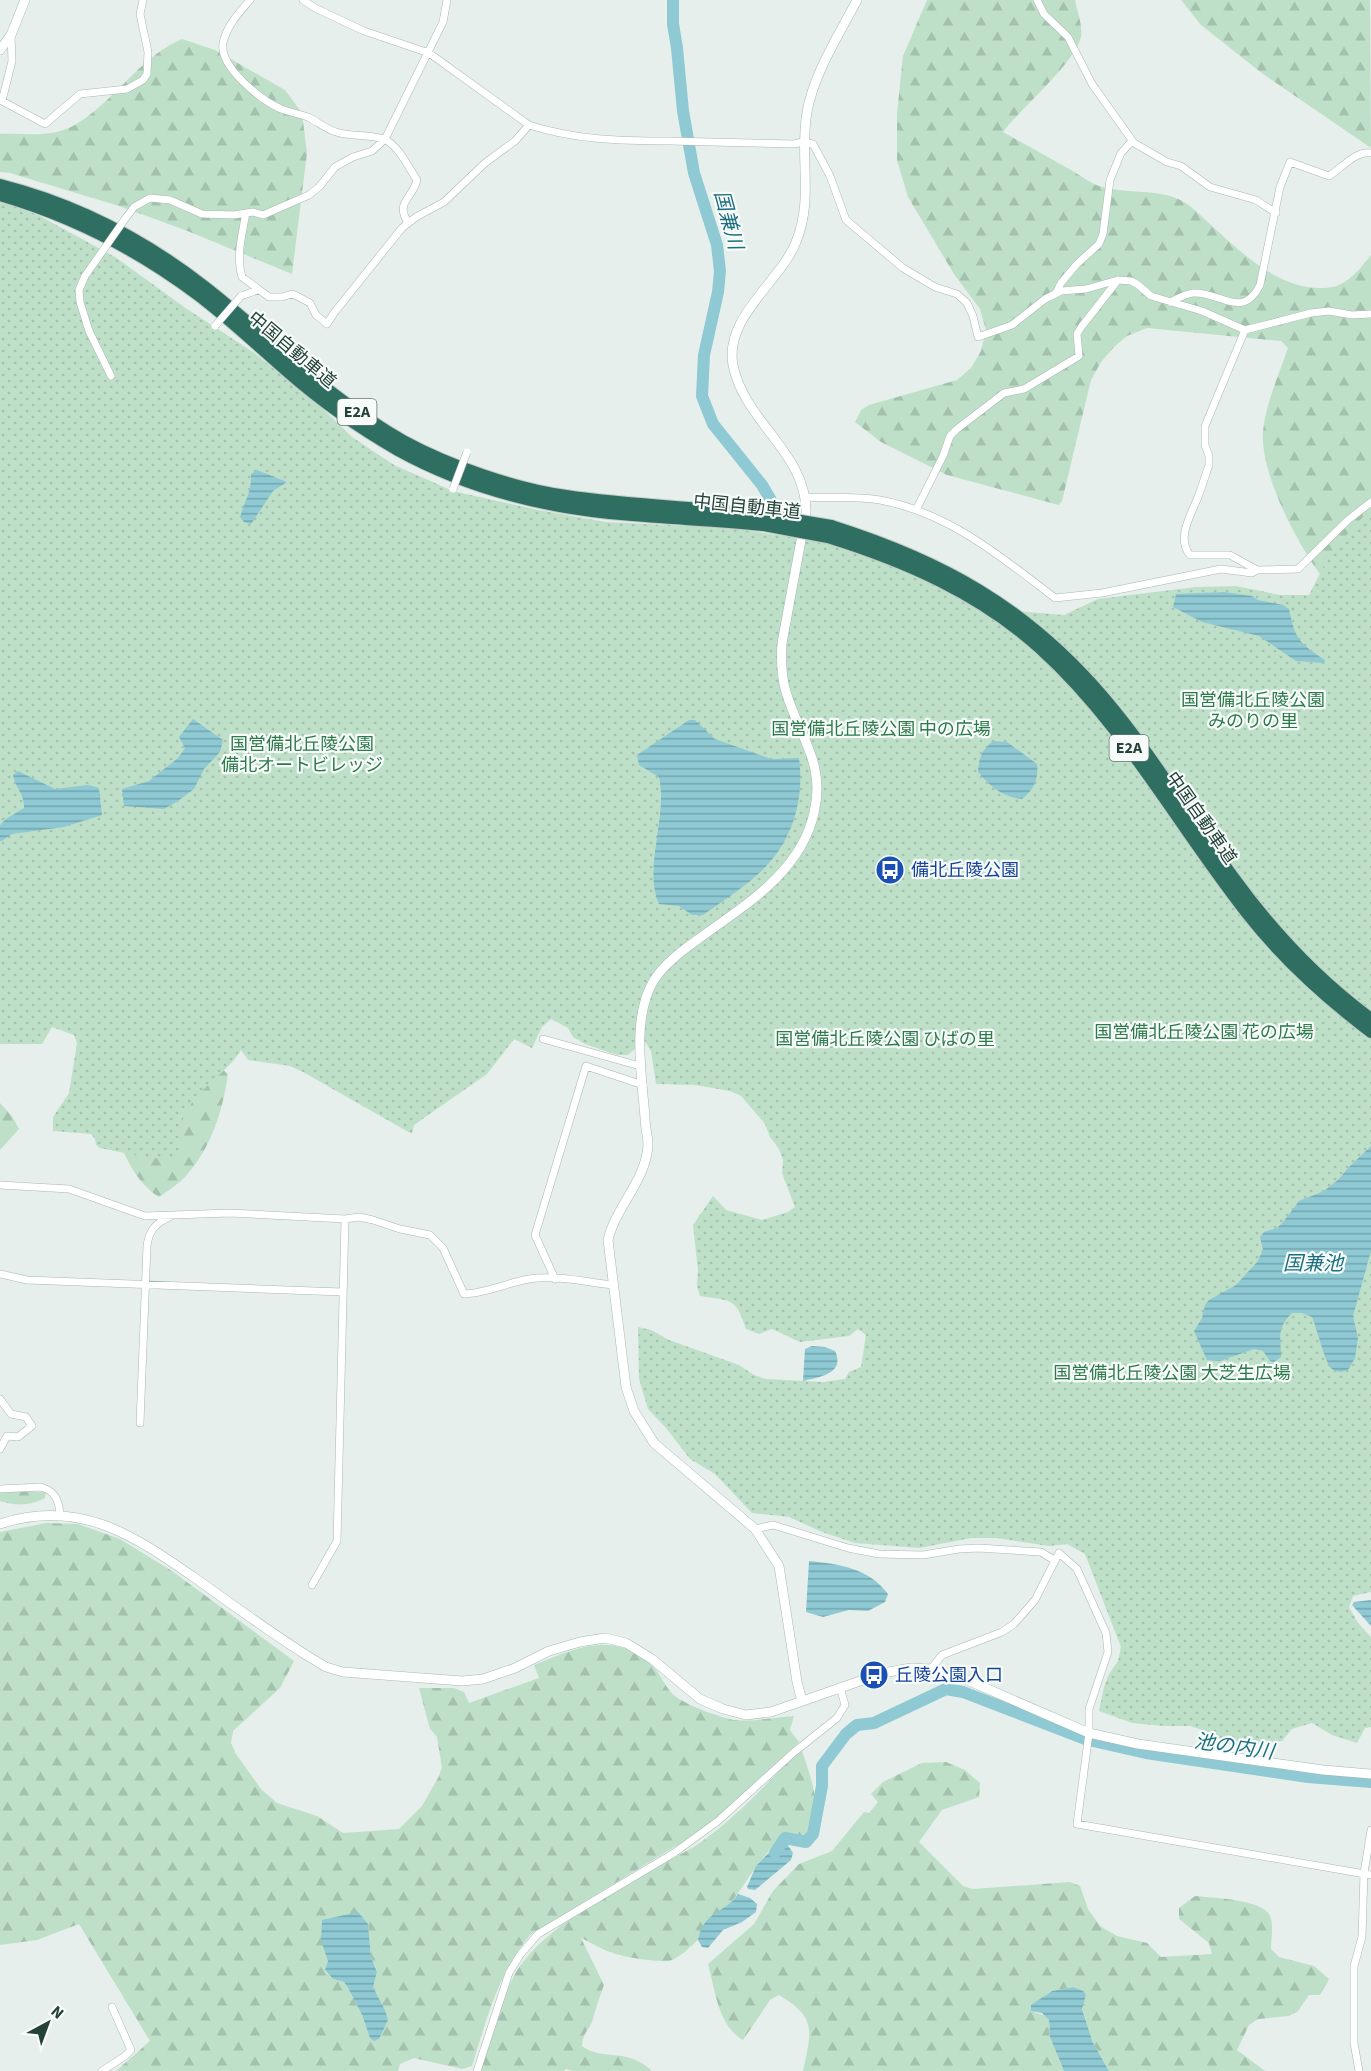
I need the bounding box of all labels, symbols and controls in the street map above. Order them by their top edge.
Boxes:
water label: 国兼川 [707,187,750,255]
street label: 中国自動車道 [243,306,341,394]
road number: E2A [338,399,376,425]
street label: 中国自動車道 [692,489,802,525]
park label: 国営備北丘陵公園 みのりの里 [1181,688,1325,734]
park label: 国営備北丘陵公園 中の広場 [771,717,991,742]
park label: 国営備北丘陵公園 備北オートビレッジ [221,732,383,778]
road number: E2A [1110,735,1148,761]
street label: 中国自動車道 [1160,767,1242,869]
bus stop icon: 備北丘陵公園 [874,854,906,886]
place label: 備北丘陵公園 [911,858,1019,883]
park label: 国営備北丘陵公園 花の広場 [1094,1020,1314,1045]
park label: 国営備北丘陵公園 ひばの里 [775,1027,995,1052]
water label: 国兼池 [1283,1250,1345,1278]
park label: 国営備北丘陵公園 大芝生広場 [1053,1361,1291,1386]
bus stop icon: 丘陵公園入口 [858,1659,890,1691]
place label: 丘陵公園入口 [895,1663,1003,1688]
water label: 池の内川 [1192,1728,1278,1767]
north arrow [18,1993,78,2053]
text: N [46,2001,68,2024]

